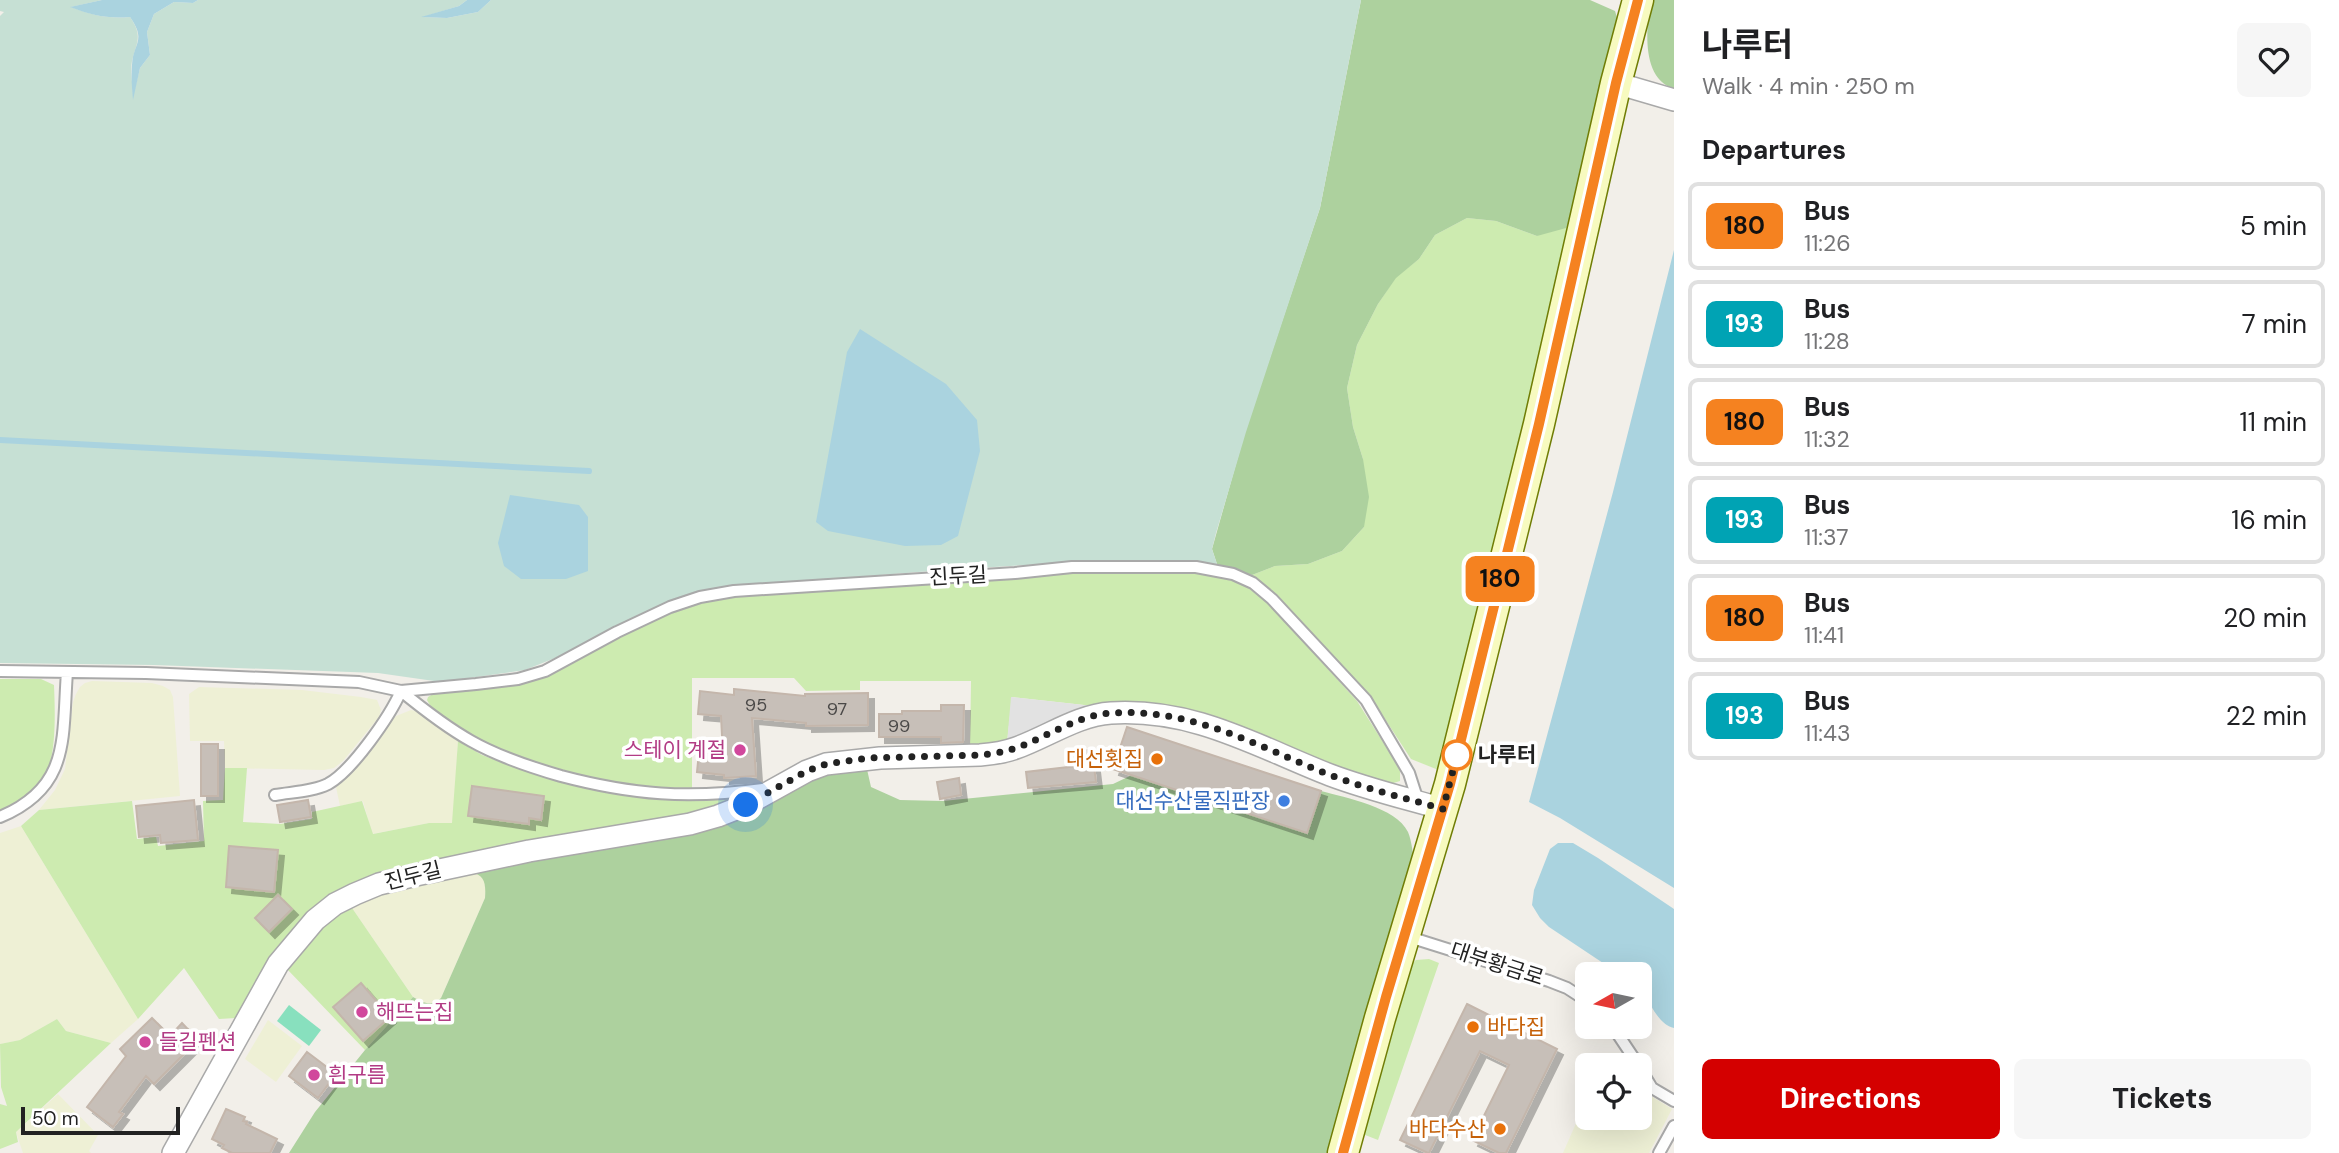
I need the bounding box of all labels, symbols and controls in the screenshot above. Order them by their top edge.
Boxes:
text: 나루터 [1702,23,1793,66]
button: heart [2237,23,2311,97]
text: Walk · 4 min · 250 m [1702,71,1915,101]
text: Departures [1702,133,1846,167]
text: Bus [1804,194,1850,228]
text: 5 min [2240,209,2307,243]
text: 180 [1724,210,1765,241]
text: 11:26 [1804,228,1851,258]
text: Bus [1804,292,1850,326]
text: 7 min [2242,307,2307,341]
text: 193 [1725,308,1764,339]
text: 11:28 [1804,326,1850,356]
text: Bus [1804,390,1850,424]
text: 11 min [2240,405,2307,439]
text: 180 [1724,406,1765,437]
text: 11:32 [1804,424,1850,454]
text: Bus [1804,488,1850,522]
text: 16 min [2231,503,2307,537]
text: 193 [1725,504,1764,535]
text: 11:37 [1804,522,1848,552]
line badge: 180 [1460,556,1540,602]
street label: 진두길 [928,561,988,591]
text: 180 [1480,563,1520,594]
text: Bus [1804,586,1850,620]
text: 20 min [2223,601,2307,635]
text: 180 [1724,602,1765,633]
text: 11:41 [1804,620,1844,650]
text: Bus [1804,684,1850,718]
house number: 95 [745,693,767,717]
house number: 97 [827,697,847,721]
text: 22 min [2226,699,2307,733]
text: 193 [1725,700,1764,731]
house number: 99 [888,714,910,738]
text: 11:43 [1804,718,1851,748]
place label: 스테이 계절 [624,736,726,764]
marker: 나루터 [1442,740,1472,770]
place label: 나루터 [1478,741,1536,769]
marker: 스테이 계절 [732,742,748,758]
place label: 대선횟집 [1066,745,1143,773]
marker: 대선횟집 [1149,751,1165,767]
your location [728,787,763,822]
place label: 대선수산물직판장 [1115,787,1270,815]
marker: 대선수산물직판장 [1276,793,1292,809]
street label: 진두길 [381,855,445,897]
street label: 대부황금로 [1447,936,1547,992]
north arrow [1575,962,1652,1040]
map controls [1575,962,1652,1130]
place label: 해뜨는집 [376,998,453,1026]
marker: 해뜨는집 [354,1004,370,1020]
place label: 바다집 [1487,1013,1545,1041]
marker: 바다집 [1465,1019,1481,1035]
place label: 들길펜션 [159,1028,236,1056]
marker: 들길펜션 [137,1034,153,1050]
button: locate [1575,1053,1652,1130]
button: Directions [1702,1059,2000,1139]
button: Tickets [2014,1059,2311,1139]
place label: 흰구름 [328,1061,386,1089]
marker: 흰구름 [306,1067,322,1083]
scale bar [21,1104,180,1136]
text: 50 m [32,1106,79,1131]
place label: 바다수산 [1409,1115,1486,1143]
marker: 바다수산 [1492,1121,1508,1137]

